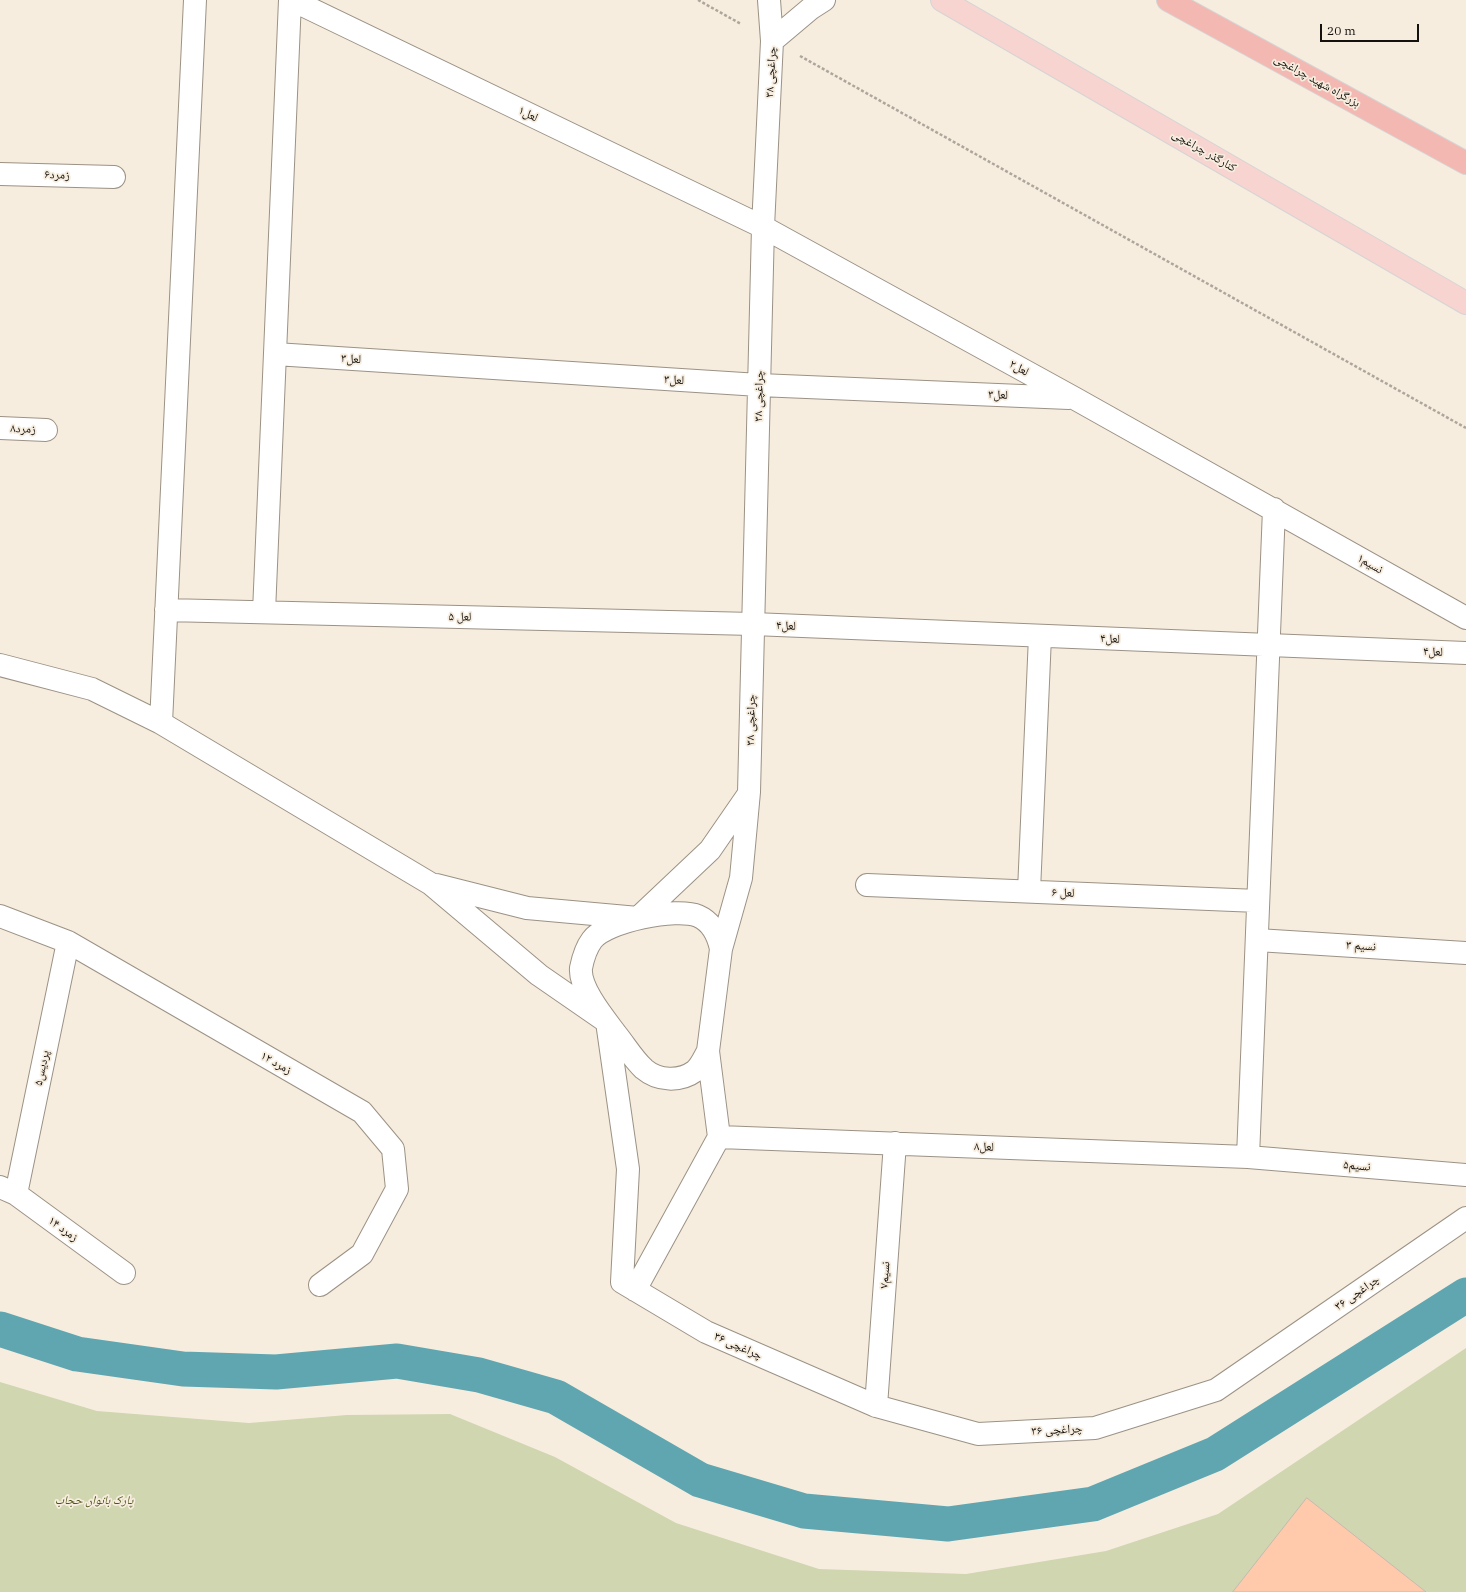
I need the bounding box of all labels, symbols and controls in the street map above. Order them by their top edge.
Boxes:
scale bar [1322,16,1421,42]
text: 20 m [1327,23,1356,38]
street label: چراغچی ۳۸ [762,46,780,98]
street label: بزرگراه شهید چراغچی [1272,51,1362,111]
street label: لعل۱ [516,103,540,125]
street label: کنارگذر چراغچی [1169,127,1239,175]
street label: زمرد۶ [44,167,70,183]
street label: لعل۳ [341,351,361,367]
street label: لعل۲ [1007,357,1031,379]
street label: چراغچی ۳۸ [751,370,767,422]
street label: لعل۳ [664,372,684,388]
street label: لعل۳ [988,387,1008,403]
street label: زمرد۸ [10,421,36,437]
street label: نسیم۱ [1355,551,1385,577]
street label: لعل ۵ [448,610,472,624]
street label: لعل۴ [776,618,796,634]
street label: لعل۴ [1100,631,1120,647]
street label: لعل۴ [1423,644,1443,660]
street label: چراغچی ۳۸ [743,694,759,746]
street label: لعل ۶ [1051,885,1075,901]
street label: نسیم ۳ [1345,938,1377,954]
street label: زمرد ۱۲ [258,1048,294,1078]
street label: پردیس۵ [31,1049,53,1087]
street label: لعل۸ [974,1139,994,1155]
street label: نسیم۵ [1343,1158,1371,1174]
street label: زمرد ۱۴ [45,1213,81,1245]
street label: نسیم۷ [877,1261,893,1289]
street label: چراغچی ۳۶ [1332,1272,1382,1314]
street label: چراغچی ۳۶ [712,1329,764,1363]
street label: چراغچی ۳۶ [1031,1421,1083,1439]
park label: پارک بانوان حجاب [55,1494,133,1508]

